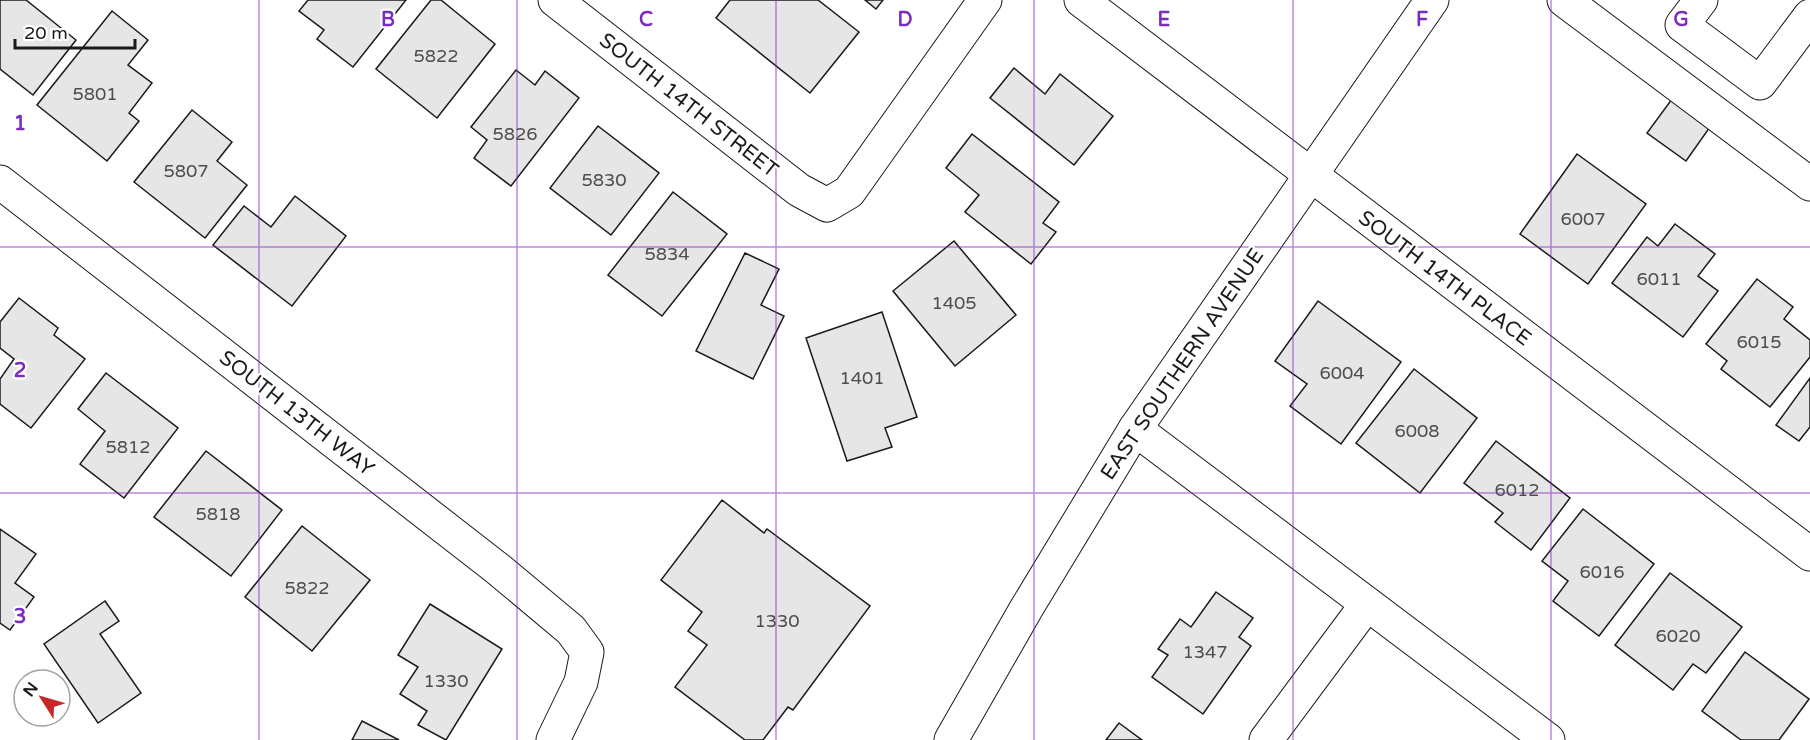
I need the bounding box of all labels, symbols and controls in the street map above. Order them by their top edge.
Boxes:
text: B [381,8,395,32]
text: C [639,8,653,32]
text: D [897,8,913,32]
text: E [1158,8,1171,32]
text: F [1416,8,1428,32]
text: G [1673,8,1689,32]
scale bar [15,12,135,50]
text: 20 m [24,22,68,44]
street label: SOUTH 14TH STREET [594,28,783,183]
house number: 5822 [413,45,459,67]
house number: 5801 [72,83,118,105]
text: 1 [14,112,26,136]
house number: 5826 [492,123,538,145]
house number: 5807 [163,160,209,182]
house number: 5830 [581,169,627,191]
street label: SOUTH 14TH PLACE [1353,205,1536,351]
house number: 6007 [1560,208,1606,230]
house number: 5834 [644,243,690,265]
street label: EAST SOUTHERN AVENUE [1096,244,1269,485]
house number: 6011 [1636,268,1682,290]
house number: 1405 [931,292,977,314]
house number: 6015 [1736,331,1782,353]
street label: SOUTH 13TH WAY [214,345,379,482]
text: 2 [14,359,26,383]
house number: 6004 [1319,362,1365,384]
house number: 1401 [839,367,885,389]
house number: 6008 [1394,420,1440,442]
house number: 5812 [105,436,151,458]
house number: 6012 [1494,479,1540,501]
house number: 5818 [195,503,241,525]
house number: 6016 [1579,561,1625,583]
house number: 5822 [284,577,330,599]
text: 3 [14,605,26,629]
house number: 1330 [754,610,800,632]
house number: 6020 [1655,625,1701,647]
house number: 1347 [1182,641,1228,663]
north arrow [12,668,72,728]
house number: 1330 [423,670,469,692]
text: N [19,678,43,701]

